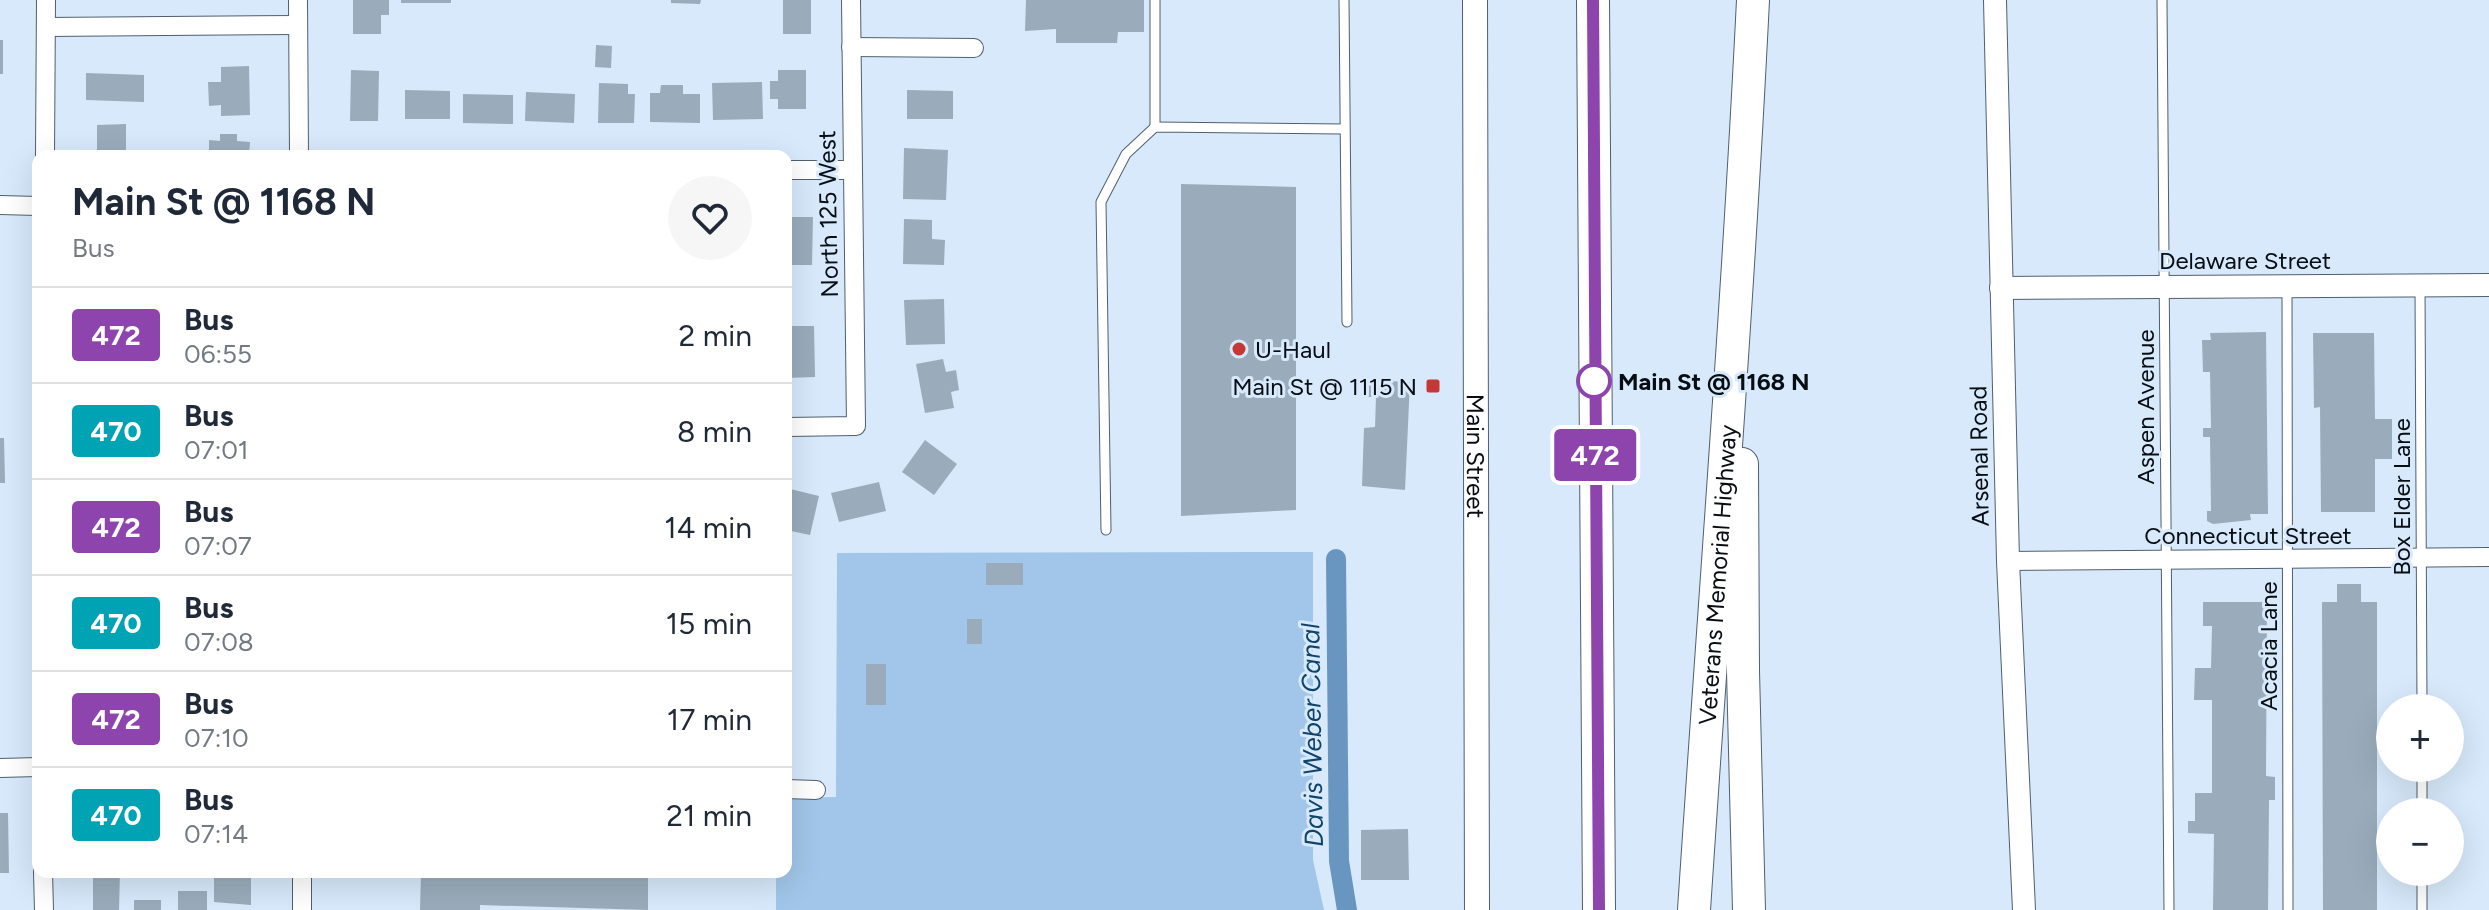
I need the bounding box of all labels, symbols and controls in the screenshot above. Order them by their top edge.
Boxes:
street label: North 125 West [812,130,844,298]
button: heart [668,176,752,260]
text: Main St @ 1168 N [72,179,375,225]
text: Bus [72,232,115,264]
street label: Delaware Street [2159,246,2331,275]
text: Bus [184,301,233,338]
text: 2 min [679,317,752,354]
text: 472 [91,318,141,352]
street label: Aspen Avenue [2131,329,2160,485]
place label: U-Haul [1255,335,1331,364]
text: 06:55 [184,338,252,370]
marker: U-Haul [1230,340,1248,358]
marker: Main St @ 1168 N [1577,364,1611,398]
place label: Main St @ 1168 N [1618,367,1810,396]
place label: Main St @ 1115 N [1232,372,1417,401]
marker: Main St @ 1115 N [1424,377,1442,395]
street label: Arsenal Road [1963,385,1995,527]
street label: Main Street [1461,394,1491,518]
text: Bus [184,397,233,434]
text: 8 min [677,413,752,450]
text: 470 [90,414,142,448]
street label: Box Elder Lane [2387,418,2416,576]
street label: Veterans Memorial Highway [1692,423,1742,726]
line badge: 472 [1549,429,1641,481]
text: 07:01 [184,434,249,466]
text: 472 [1570,438,1620,472]
text: Bus [184,493,233,530]
text: 14 min [664,509,752,546]
text: 472 [91,510,141,544]
street label: Connecticut Street [2144,521,2352,550]
text: 07:07 [184,530,252,562]
street label: Acacia Lane [2254,581,2283,711]
text: Bus [184,589,233,626]
text: 15 min [666,605,752,642]
text: 470 [90,606,142,640]
water label: Davis Weber Canal [1294,623,1330,847]
text: 07:08 [184,626,254,658]
text: Bus [184,685,233,722]
map controls [2376,694,2464,886]
button: + [2376,694,2464,782]
text: 17 min [667,701,752,738]
text: 472 [91,702,141,736]
text: 07:10 [184,722,249,754]
text: Bus [184,781,233,818]
text: 21 min [666,797,752,834]
text: 470 [90,798,142,832]
button: − [2376,798,2464,886]
text: 07:14 [184,818,248,850]

